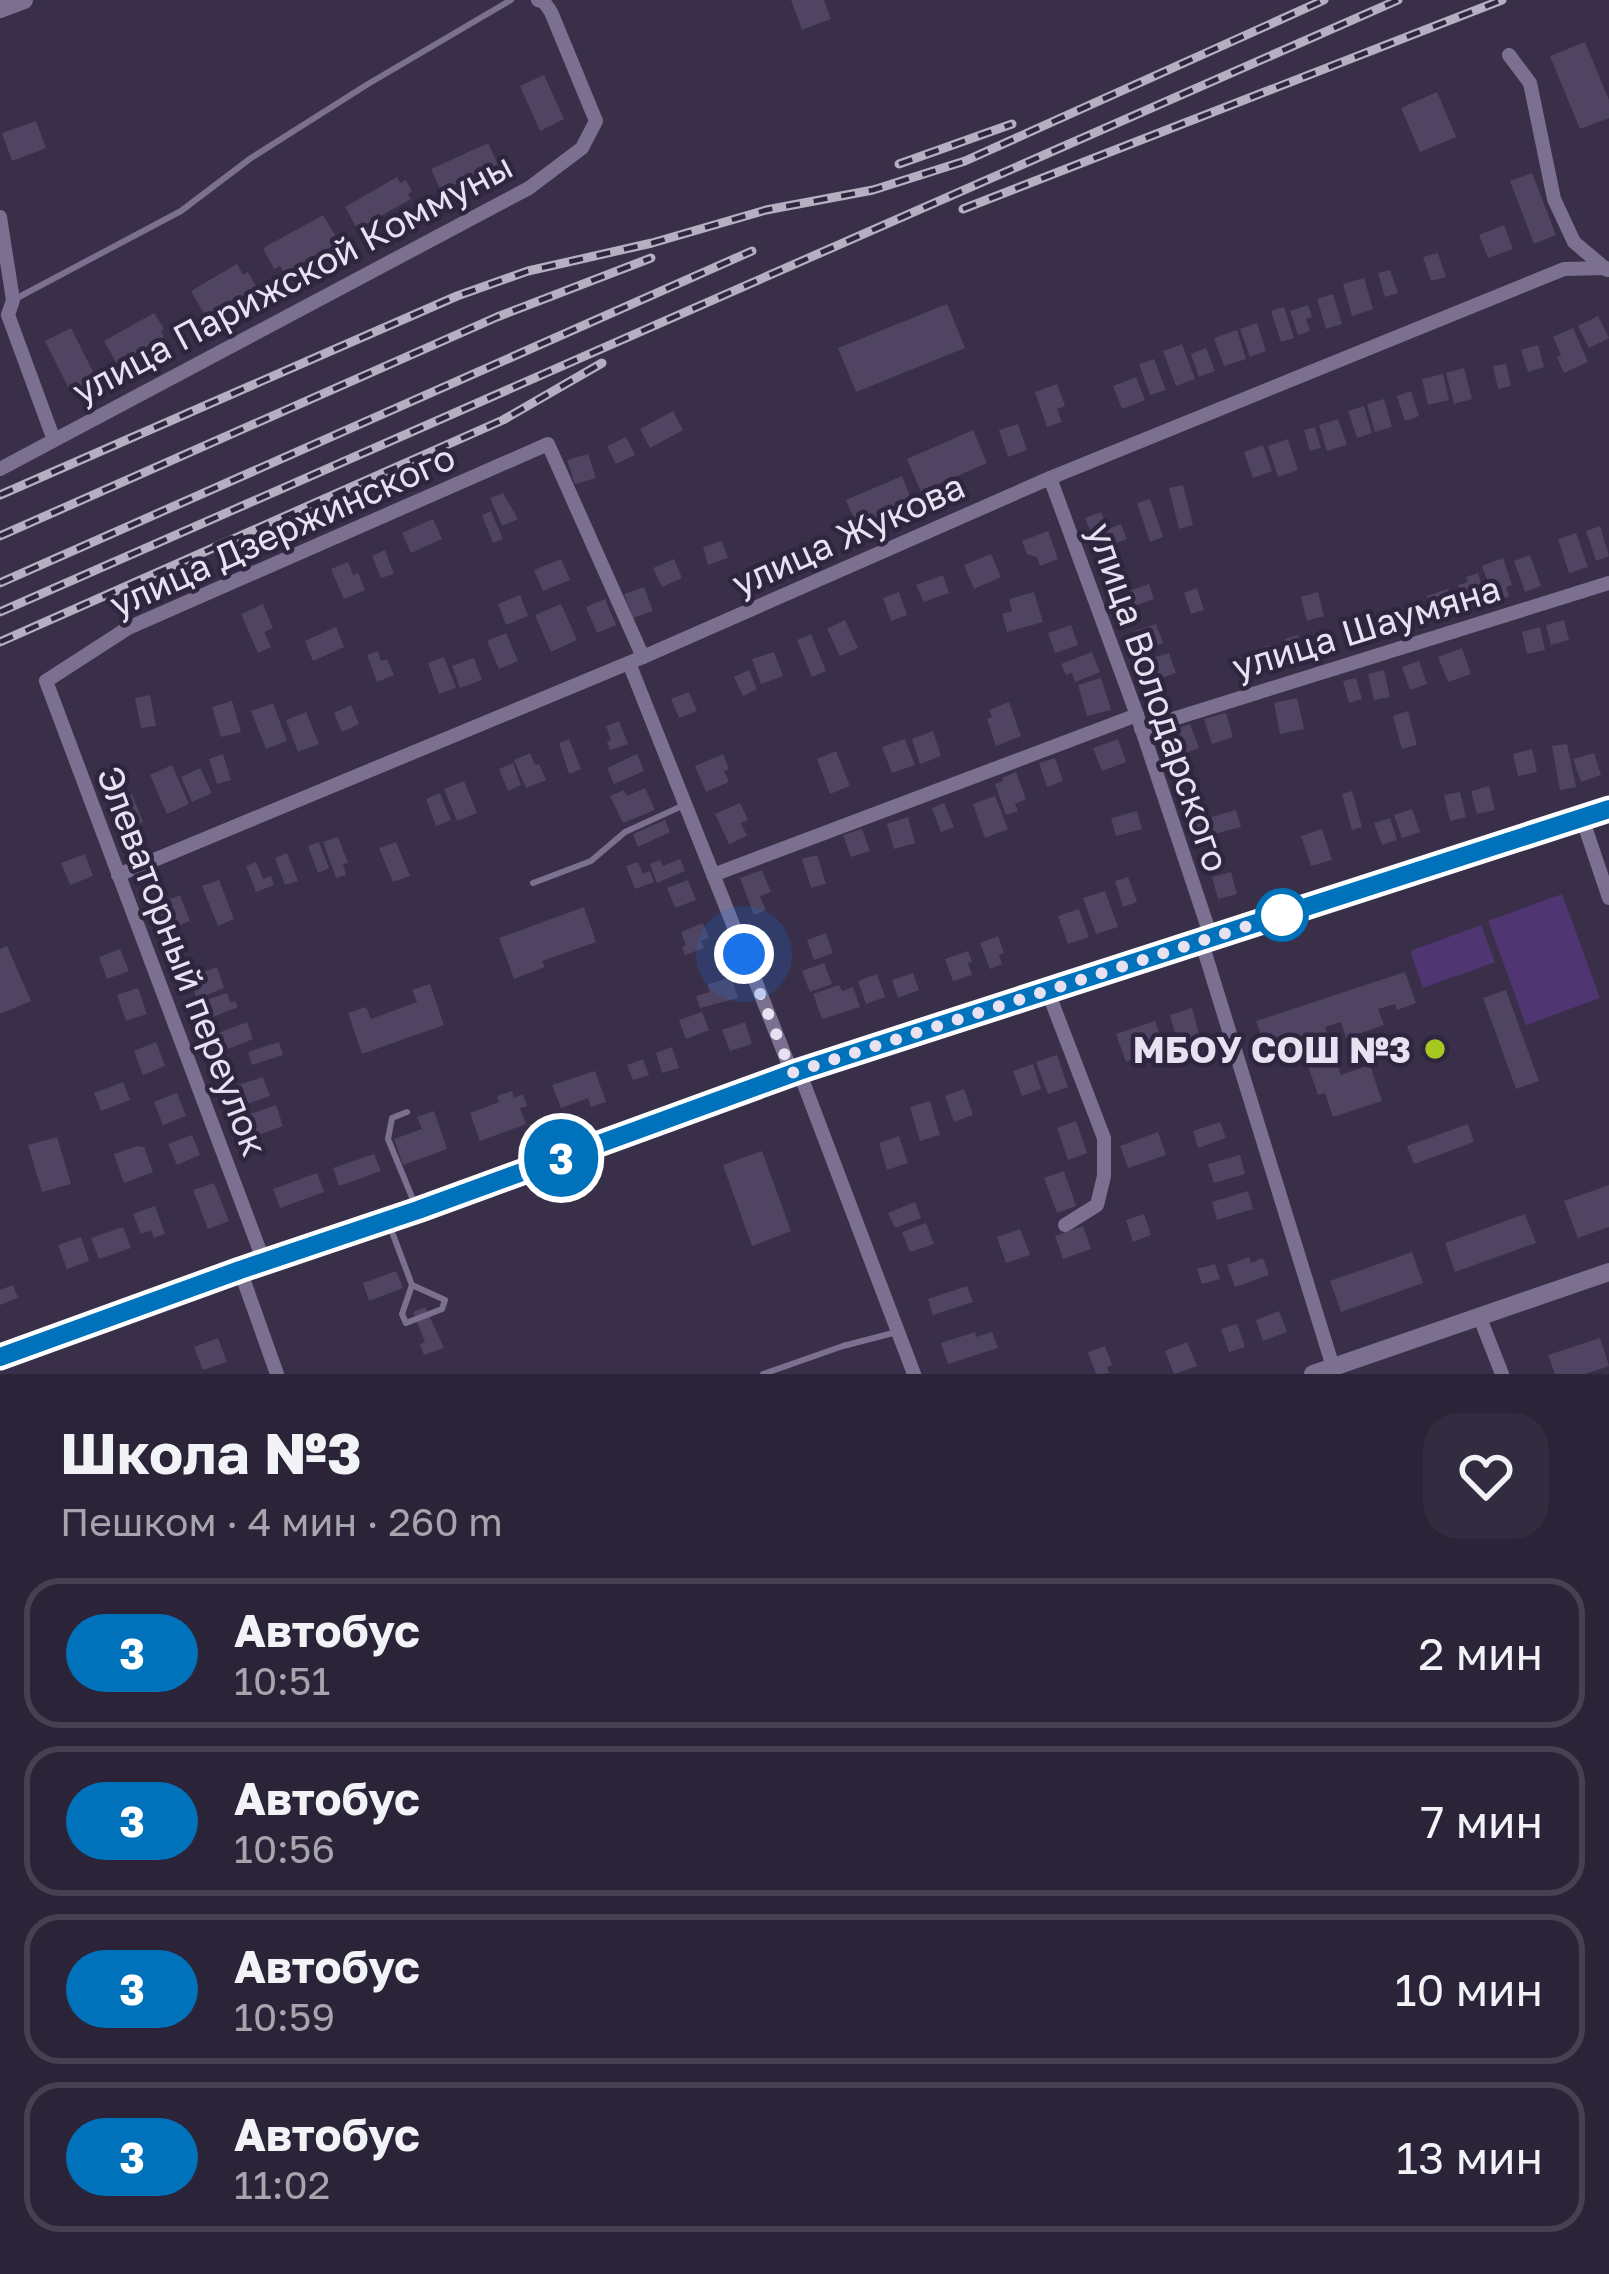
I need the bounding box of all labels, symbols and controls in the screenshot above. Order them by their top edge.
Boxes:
street label: улица Парижской Коммуны [64,143,520,413]
street label: улица Дзержинского [103,434,461,626]
street label: улица Жукова [725,464,971,604]
street label: улица Володарского [1079,517,1239,877]
street label: улица Шаумяна [1227,566,1505,688]
street label: Элеваторный переулок [89,760,277,1162]
unlabelled marker [1257,890,1307,940]
your location [714,924,774,984]
place label: МБОУ СОШ №3 [1133,1028,1411,1071]
marker: МБОУ СОШ №3 [1422,1036,1448,1062]
line badge: 3 [522,1119,600,1197]
text: 3 [548,1133,574,1183]
button: heart [1423,1413,1549,1539]
text: Школа №3 [60,1418,362,1487]
text: Пешком · 4 мин · 260 m [60,1498,503,1545]
text: Автобус [234,1603,420,1657]
text: 2 мин [1418,1626,1543,1680]
text: 3 [119,1628,145,1678]
text: 10:51 [234,1657,330,1704]
text: Автобус [234,1771,420,1825]
text: 7 мин [1421,1794,1543,1848]
text: 3 [119,1796,145,1846]
text: 10:56 [234,1825,335,1872]
text: Автобус [234,1939,420,1993]
text: 10 мин [1395,1962,1543,2016]
text: 3 [119,1964,145,2014]
text: 10:59 [234,1993,335,2040]
text: Автобус [234,2107,420,2161]
text: 13 мин [1396,2130,1543,2184]
text: 3 [119,2132,145,2182]
text: 11:02 [234,2161,330,2208]

